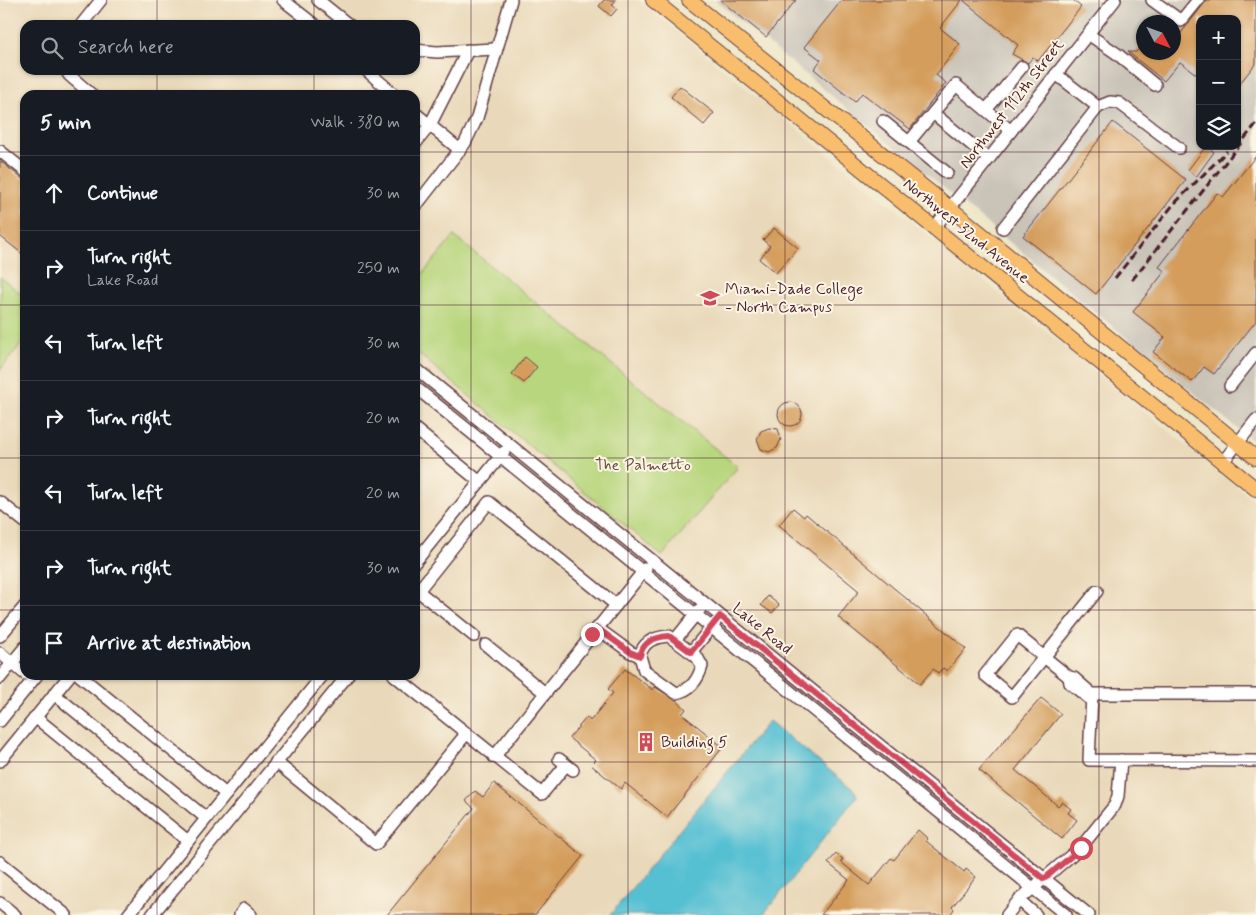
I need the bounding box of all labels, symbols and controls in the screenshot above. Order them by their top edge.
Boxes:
north arrow [1136,15,1181,60]
map controls [1196,15,1241,150]
button: + [1196,15,1241,60]
search box [20,20,420,75]
icon: search [38,34,66,62]
text: Search here [78,35,174,60]
street label: Northwest 112th Street [955,35,1069,173]
button: − [1196,60,1241,105]
button: layers [1196,105,1241,150]
text: 5 min [40,109,92,137]
text: Walk · 380 m [310,112,400,133]
street label: Northwest 32nd Avenue [899,174,1034,289]
icon: ahead [40,179,68,207]
text: Continue [87,181,158,206]
text: 30 m [367,183,400,204]
text: Turn right [87,245,171,270]
icon: right [40,254,68,282]
text: 250 m [357,258,400,279]
text: Lake Road [87,270,158,291]
place label: Miami-Dade College - North Campus [725,279,863,318]
school or university icon: Miami-Dade College - North Campus [699,287,721,309]
icon: left [40,329,68,357]
text: Turn left [87,331,163,356]
text: 30 m [367,333,400,354]
icon: right [40,404,68,432]
text: Turn right [87,406,171,431]
text: 20 m [366,408,400,429]
park label: The Palmetto [595,455,691,476]
icon: left [40,479,68,507]
text: Turn left [87,481,163,506]
text: 20 m [366,483,400,504]
icon: right [40,554,68,582]
text: Turn right [87,556,171,581]
text: 30 m [367,558,400,579]
street label: Lake Road [728,598,796,660]
route end [581,623,604,646]
icon: arrive [40,629,68,657]
text: Arrive at destination [87,631,251,656]
building icon: Building 5 [635,731,657,753]
place label: Building 5 [661,732,728,754]
route start [1070,837,1093,860]

